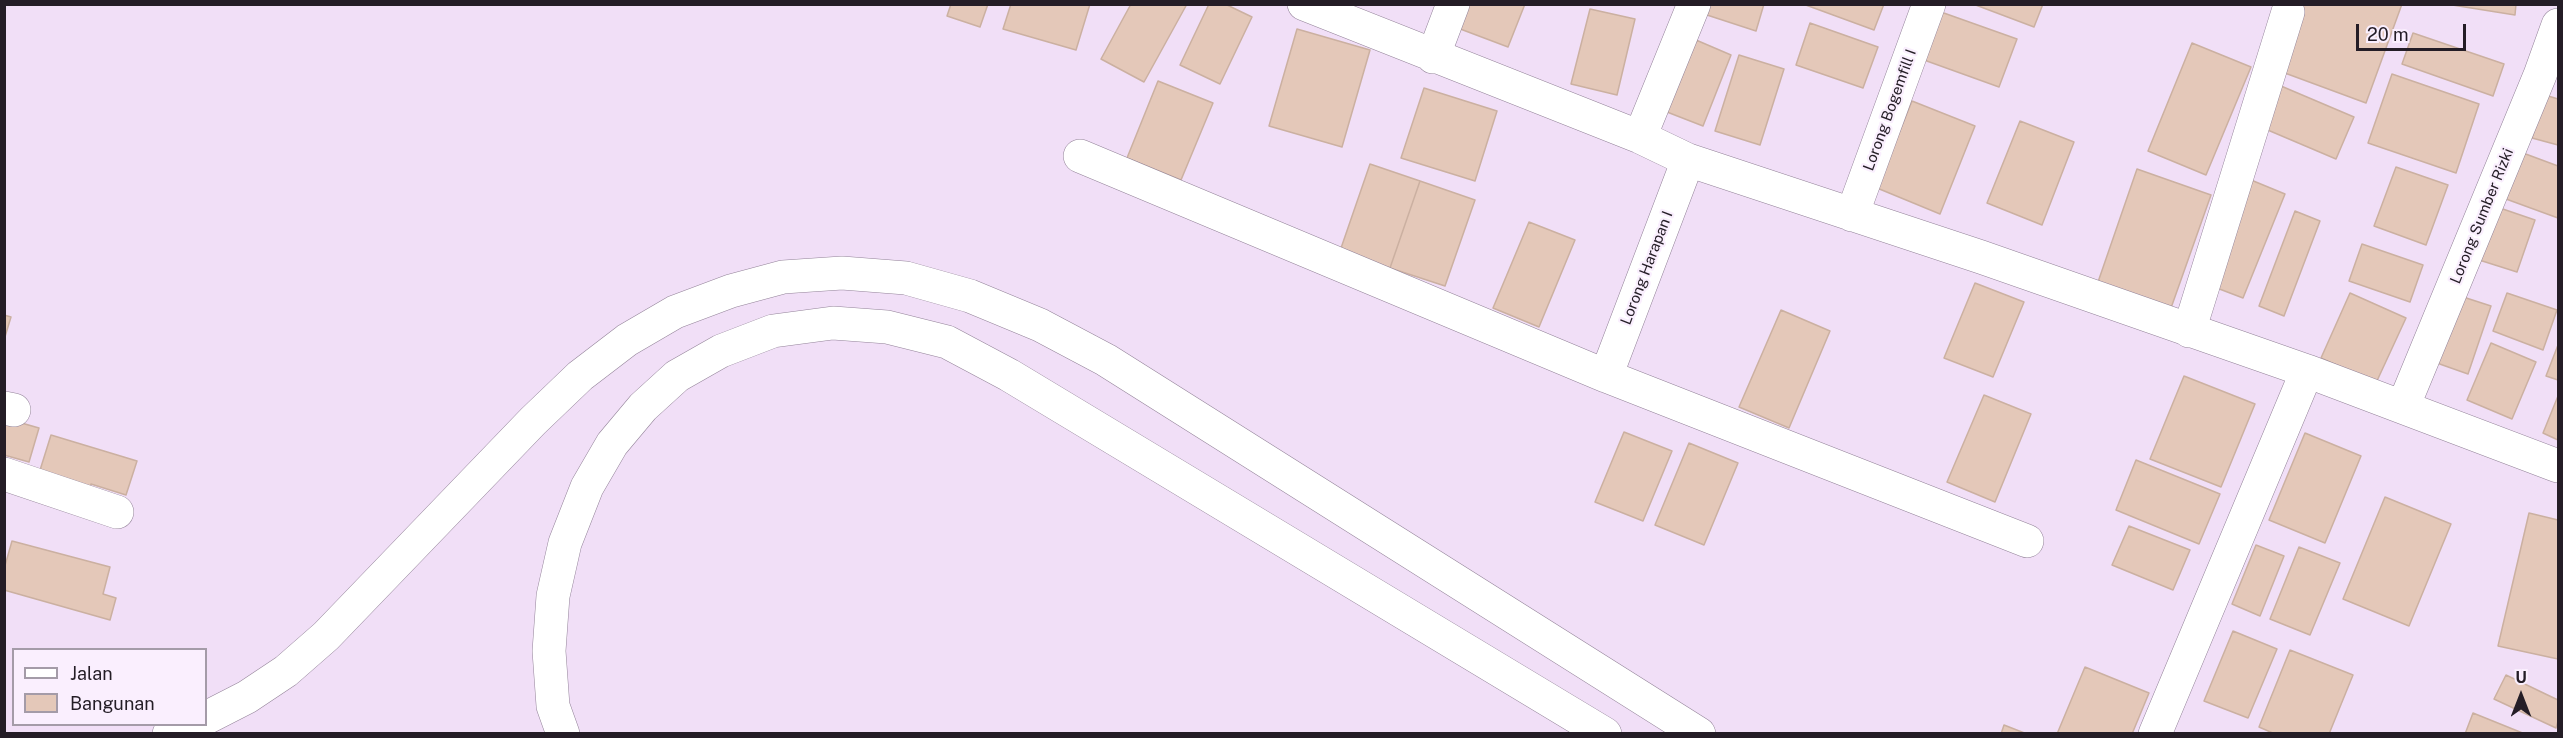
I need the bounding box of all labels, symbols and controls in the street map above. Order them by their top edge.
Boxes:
scale bar [2359,12,2468,50]
text: 20 m [2367,24,2409,45]
street label: Lorong Bogemfill I [1860,47,1920,173]
street label: Lorong Sumber Rizki [2447,146,2517,286]
street label: Lorong Harapan I [1617,209,1677,327]
legend [12,648,207,726]
text: Jalan [70,663,113,684]
north arrow [2491,666,2551,726]
text: U [2515,668,2527,687]
text: Bangunan [70,693,155,714]

